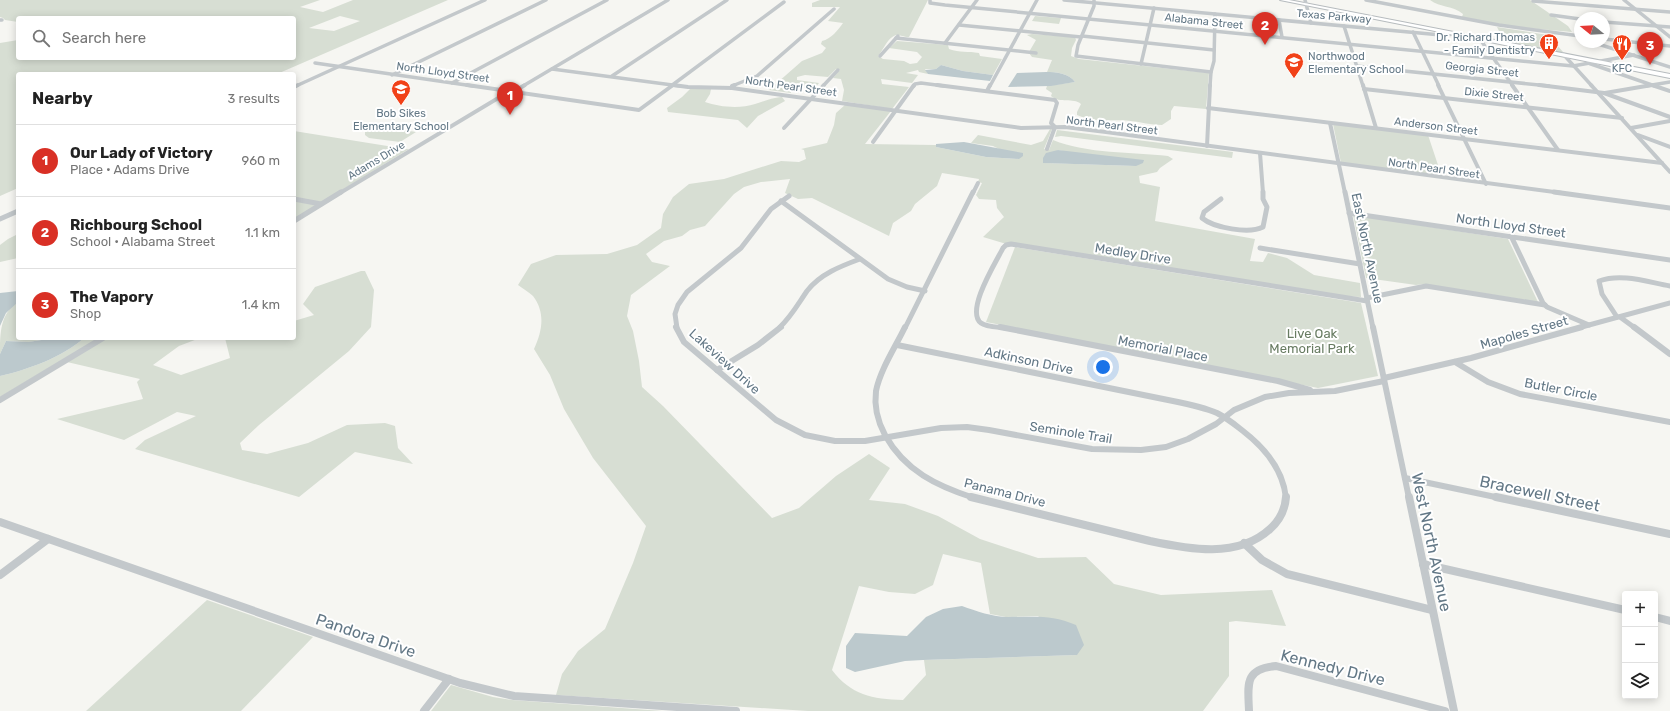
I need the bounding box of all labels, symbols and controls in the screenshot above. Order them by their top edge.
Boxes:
street label: Texas Parkway [1296,7,1372,26]
street label: Alabama Street [1164,11,1245,32]
pin: 2 [1252,12,1278,45]
north arrow [1574,12,1610,48]
search box [16,16,296,60]
icon: search [30,27,52,49]
text: Search here [62,29,146,47]
place label: Dr. Richard Thomas - Family Dentistry [1436,31,1535,57]
building icon: Dr. Richard Thomas - Family Dentistry [1538,32,1560,60]
pin: 3 [1637,32,1663,65]
restaurant icon: KFC [1611,33,1633,61]
place label: Northwood Elementary School [1308,50,1404,76]
school or university icon: Northwood Elementary School [1283,51,1305,79]
street label: Georgia Street [1445,59,1520,80]
street label: North Lloyd Street [396,60,491,86]
place label: KFC [1612,62,1632,75]
street label: North Pearl Street [744,74,838,99]
school or university icon: Bob Sikes Elementary School [390,78,412,106]
pin: 1 [497,82,523,115]
street label: Dixie Street [1464,85,1525,104]
text: Nearby [32,88,93,108]
text: 3 results [228,91,280,106]
place label: Bob Sikes Elementary School [353,107,449,133]
street label: North Pearl Street [1065,113,1159,138]
street label: Anderson Street [1393,115,1479,138]
street label: Adams Drive [345,138,407,183]
text: Our Lady of Victory [70,144,213,162]
text: 1 [42,153,48,168]
text: 960 m [242,153,280,168]
street label: North Pearl Street [1387,156,1481,181]
text: Place · Adams Drive [70,162,190,177]
street label: East North Avenue [1348,191,1387,305]
street label: North Lloyd Street [1455,210,1567,241]
text: Richbourg School [70,216,202,234]
text: 2 [41,225,49,240]
text: 1.1 km [245,225,280,240]
text: School · Alabama Street [70,234,215,249]
street label: Medley Drive [1094,240,1172,267]
text: The Vapory [70,288,153,306]
text: 3 [41,297,49,312]
text: 1.4 km [242,297,280,312]
text: Shop [70,306,101,321]
street label: Mapoles Street [1479,313,1570,352]
street label: Lakeview Drive [686,326,763,397]
park label: Live Oak Memorial Park [1269,326,1355,356]
street label: Memorial Place [1117,332,1209,365]
street label: Adkinson Drive [983,344,1075,377]
your location [1093,357,1113,377]
street label: Butler Circle [1523,375,1599,404]
street label: Seminole Trail [1029,419,1113,446]
street label: West North Avenue [1407,471,1456,613]
street label: Bracewell Street [1478,471,1602,516]
street label: Panama Drive [962,475,1047,510]
map controls [1622,591,1658,699]
button: + [1622,591,1658,627]
street label: Pandora Drive [313,609,418,661]
button: − [1622,627,1658,663]
street label: Kennedy Drive [1279,645,1387,690]
button: layers [1622,663,1658,699]

